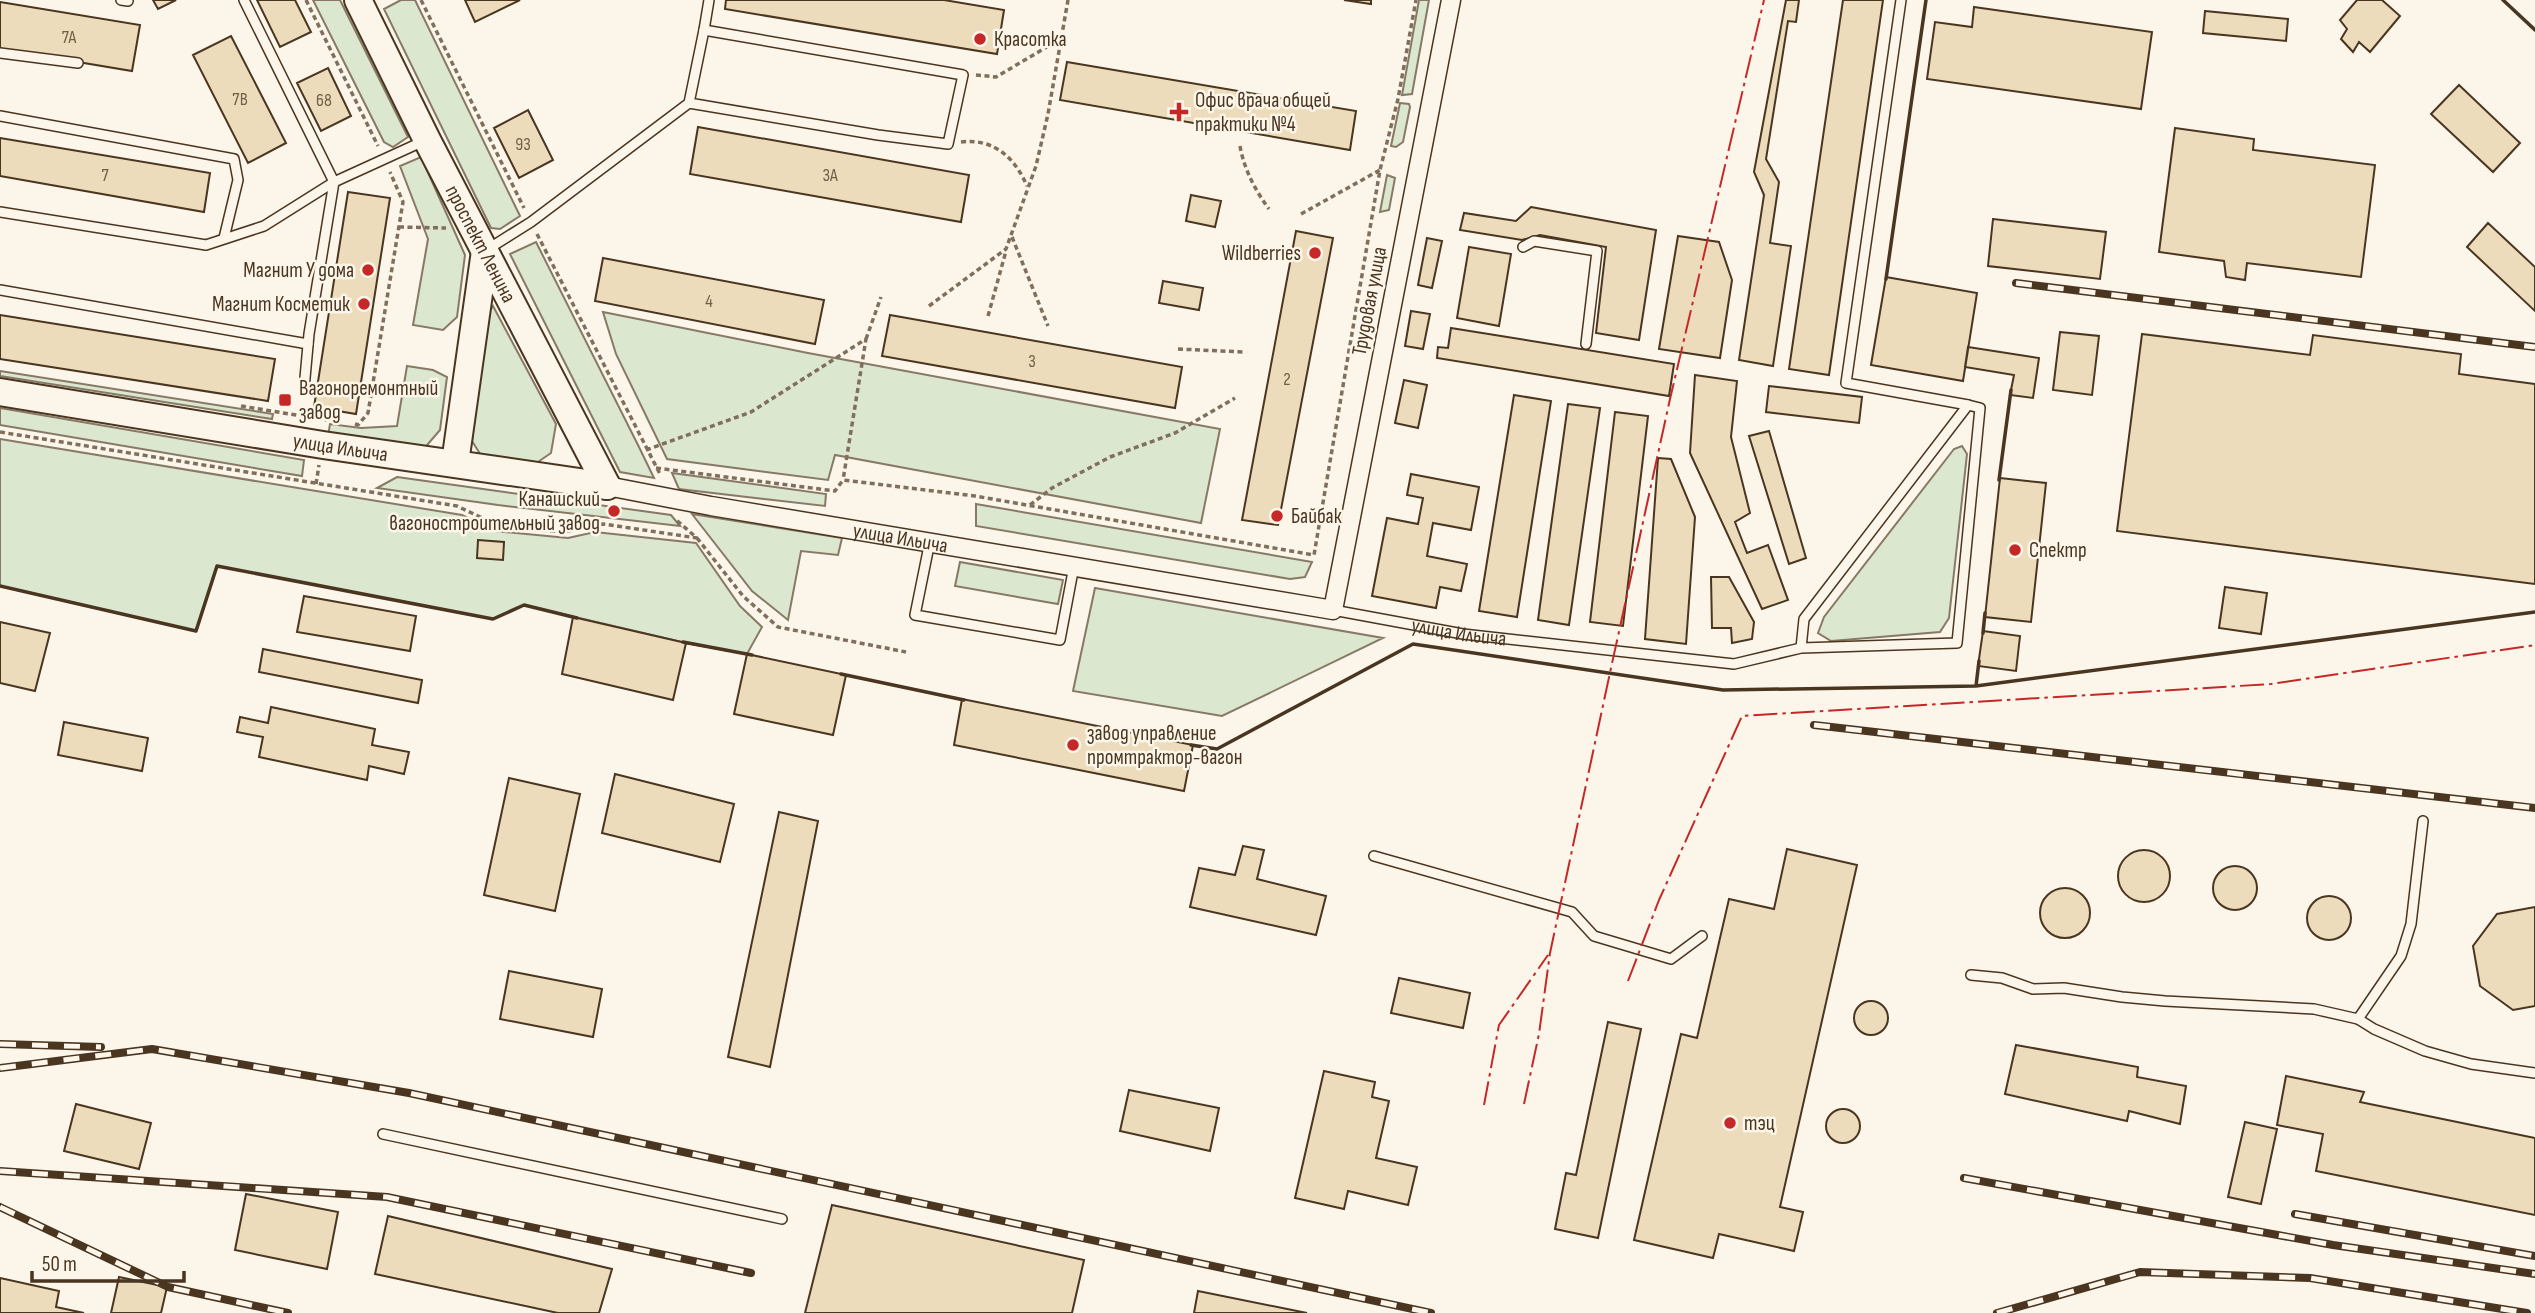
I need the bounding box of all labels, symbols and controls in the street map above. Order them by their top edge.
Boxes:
house number: 7А [62,27,77,48]
place label: Красотка [994,27,1067,52]
marker: Красотка [972,31,988,47]
place label: Офис врача общей практики №4 [1195,88,1331,137]
house number: 7В [232,89,248,110]
house number: 68 [316,90,332,111]
marker: Офис врача общей практики №4 [1169,102,1189,122]
house number: 93 [515,134,531,155]
house number: 7 [101,165,109,186]
house number: 3А [822,165,838,186]
street label: проспект Ленина [440,181,521,307]
place label: Wildberries [1222,241,1301,266]
marker: Wildberries [1307,245,1323,261]
street label: Трудовая улица [1347,245,1392,358]
place label: Магнит У дома [243,258,354,283]
marker: Магнит У дома [360,262,376,278]
house number: 4 [705,291,713,312]
place label: Магнит Косметик [212,292,350,317]
marker: Магнит Косметик [356,296,372,312]
house number: 3 [1028,351,1036,372]
house number: 2 [1283,369,1291,390]
place label: Вагоноремонтный завод [299,376,438,425]
marker: Вагоноремонтный завод [277,392,293,408]
street label: улица Ильича [291,428,390,467]
place label: Канашский вагоностроительный завод [389,487,600,536]
marker: Канашский вагоностроительный завод [606,503,622,519]
place label: Байбак [1291,504,1342,529]
marker: Байбак [1269,508,1285,524]
street label: улица Ильича [851,518,950,558]
place label: Спектр [2029,538,2087,563]
marker: Спектр [2007,542,2023,558]
street label: улица Ильича [1409,613,1508,652]
place label: завод управление промтрактор-вагон [1087,721,1243,770]
marker: завод управление промтрактор-вагон [1065,737,1081,753]
place label: тэц [1744,1111,1775,1136]
marker: тэц [1722,1115,1738,1131]
scale bar [32,1240,184,1284]
text: 50 m [42,1252,77,1277]

